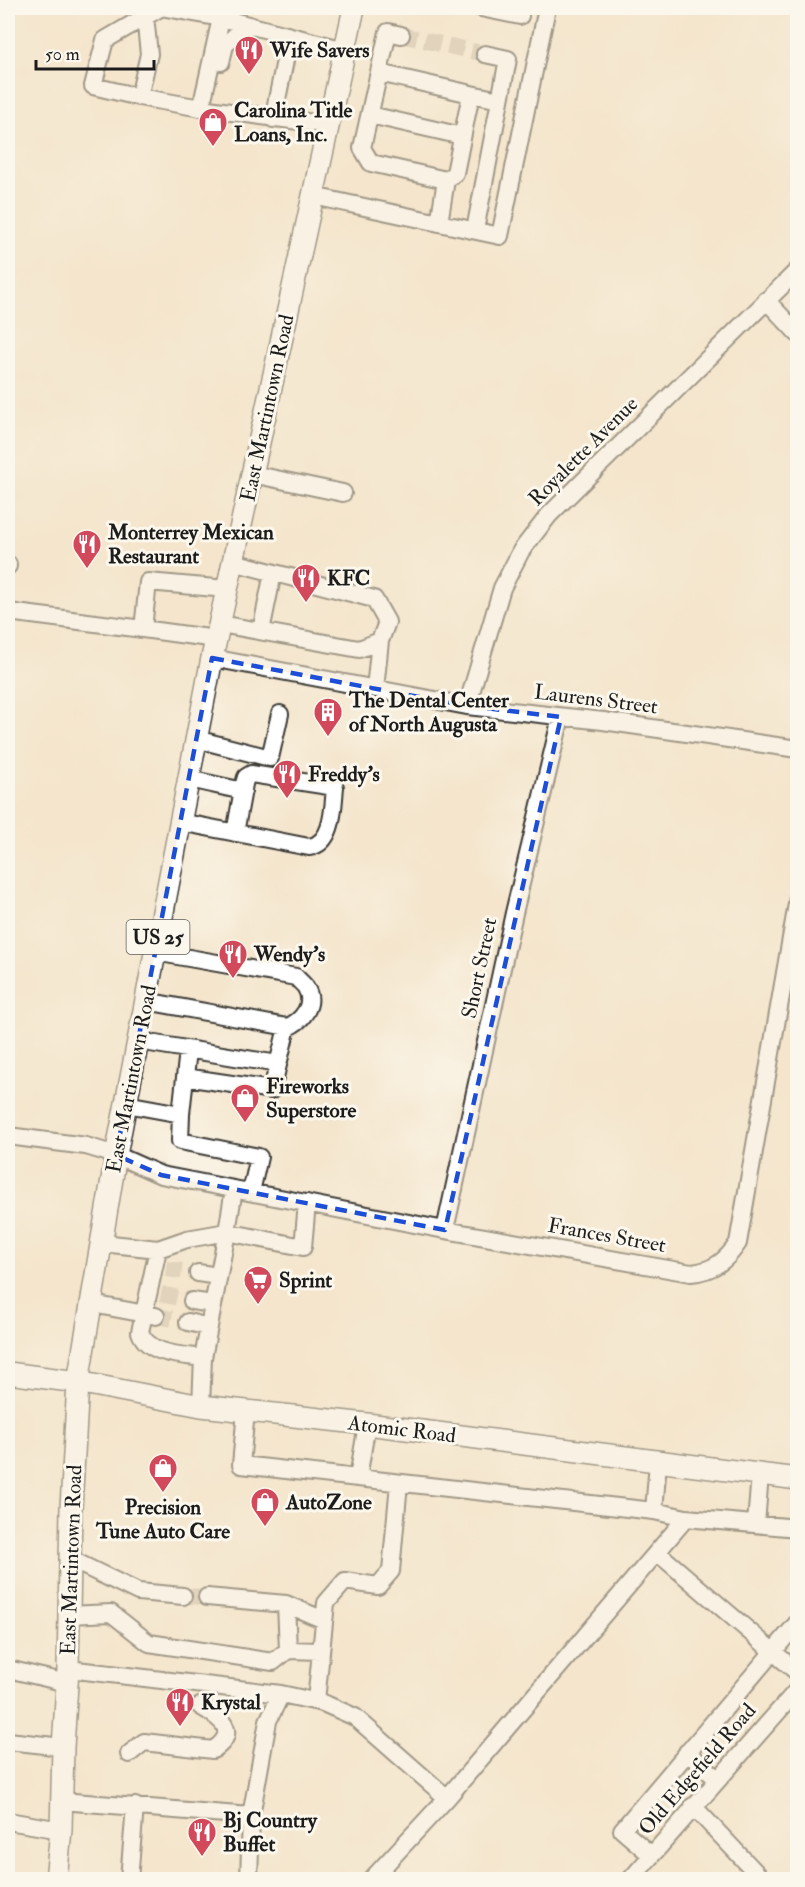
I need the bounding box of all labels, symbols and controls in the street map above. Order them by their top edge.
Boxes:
scale bar [36,33,154,71]
restaurant icon: Wife Savers [233,34,265,76]
place label: Wife Savers [269,37,370,64]
text: 50 m [45,43,80,66]
place label: Carolina Title Loans, Inc. [234,97,352,148]
shop icon: Carolina Title Loans, Inc. [197,106,229,148]
street label: East Martintown Road [234,311,301,504]
street label: Royalette Avenue [523,391,644,512]
place label: Monterrey Mexican Restaurant [107,519,274,570]
restaurant icon: Monterrey Mexican Restaurant [71,528,103,570]
restaurant icon: KFC [290,562,322,604]
place label: KFC [327,565,370,592]
street label: Laurens Street [533,679,659,720]
place label: The Dental Center of North Augusta [348,687,510,738]
building icon: The Dental Center of North Augusta [312,696,344,738]
restaurant icon: Freddy's [271,758,303,800]
place label: Freddy's [308,761,380,788]
street label: Short Street [456,915,503,1021]
road number: US 25 [126,920,190,954]
restaurant icon: Wendy's [217,938,249,980]
place label: Wendy's [253,941,325,968]
street label: East Martintown Road [100,982,163,1175]
place label: Fireworks Superstore [266,1073,356,1124]
shop icon: Fireworks Superstore [229,1082,261,1124]
street label: Frances Street [546,1212,668,1259]
supermarket icon: Sprint [242,1264,274,1306]
place label: Sprint [279,1267,332,1294]
street label: Atomic Road [345,1409,458,1450]
shop icon: Precision Tune Auto Care [147,1452,179,1494]
street label: East Martintown Road [55,1464,88,1656]
shop icon: AutoZone [249,1486,281,1528]
place label: AutoZone [285,1489,372,1516]
place label: Precision Tune Auto Care [95,1494,230,1545]
restaurant icon: Krystal [164,1686,196,1728]
place label: Krystal [201,1689,261,1716]
street label: Old Edgefield Road [633,1697,762,1841]
place label: Bj Country Buffet [223,1807,318,1858]
restaurant icon: Bj Country Buffet [186,1816,218,1858]

